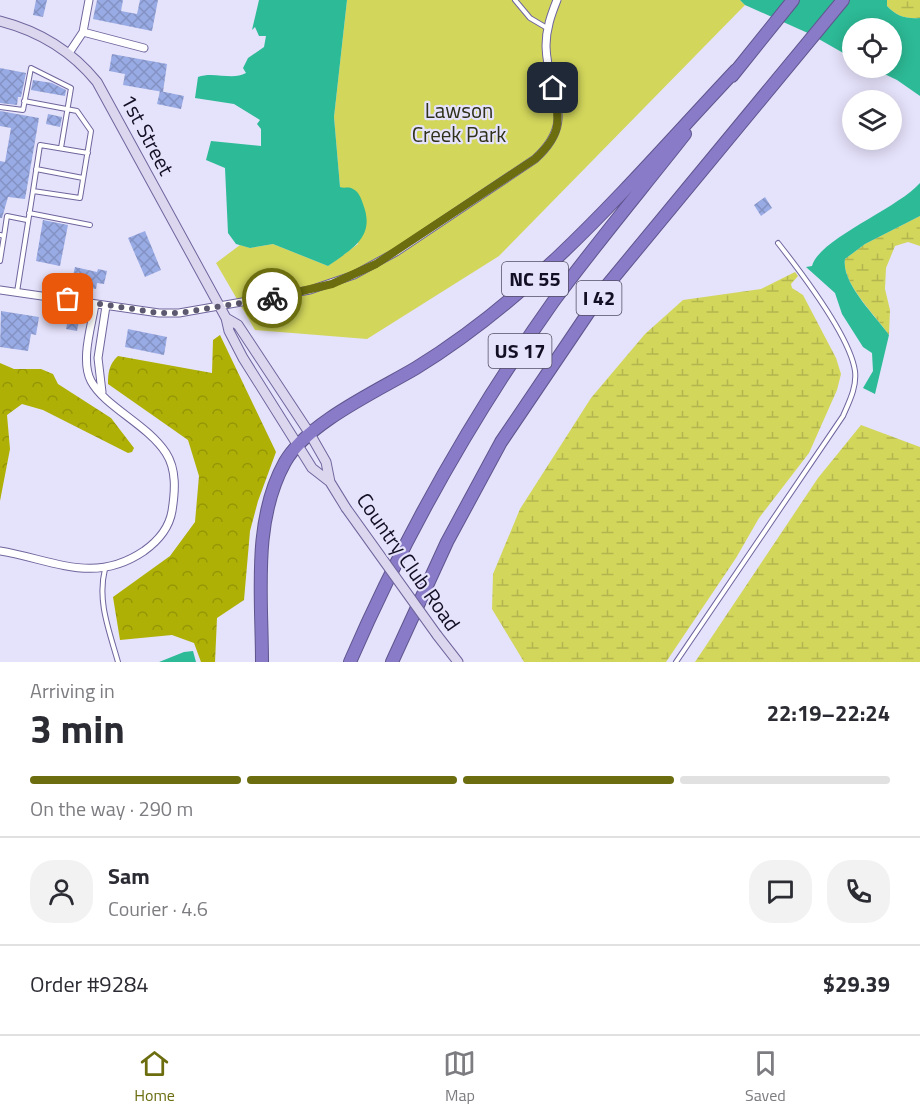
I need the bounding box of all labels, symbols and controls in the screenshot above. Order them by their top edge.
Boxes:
map controls [842,18,902,150]
button: locate [842,18,902,78]
pin [527,62,578,113]
icon: home [536,71,569,104]
street label: 1st Street [113,88,183,181]
button: layers [842,90,902,150]
park label: Lawson Creek Park [412,94,506,150]
road number: NC 55 [502,262,568,296]
courier [242,268,302,328]
pin [42,273,93,324]
road number: I 42 [576,281,622,315]
icon: bag [51,282,84,315]
icon: bike [256,282,289,315]
road number: US 17 [488,334,552,368]
street label: Country Club Road [349,486,469,637]
text: Arriving in [30,675,115,706]
text: 22:19–22:24 [767,696,890,730]
text: 3 min [30,699,125,758]
text: On the way · 290 m [30,793,193,824]
text: Sam [108,859,150,893]
button: person [30,860,93,923]
button: chat [749,860,812,923]
button: phone [827,860,890,923]
text: Courier · 4.6 [108,893,208,924]
text: Order #9284 [30,967,149,1001]
text: $29.39 [823,967,890,1001]
tab: Home [134,1047,175,1107]
tab: Map [443,1047,476,1107]
tab: Saved [745,1047,786,1107]

